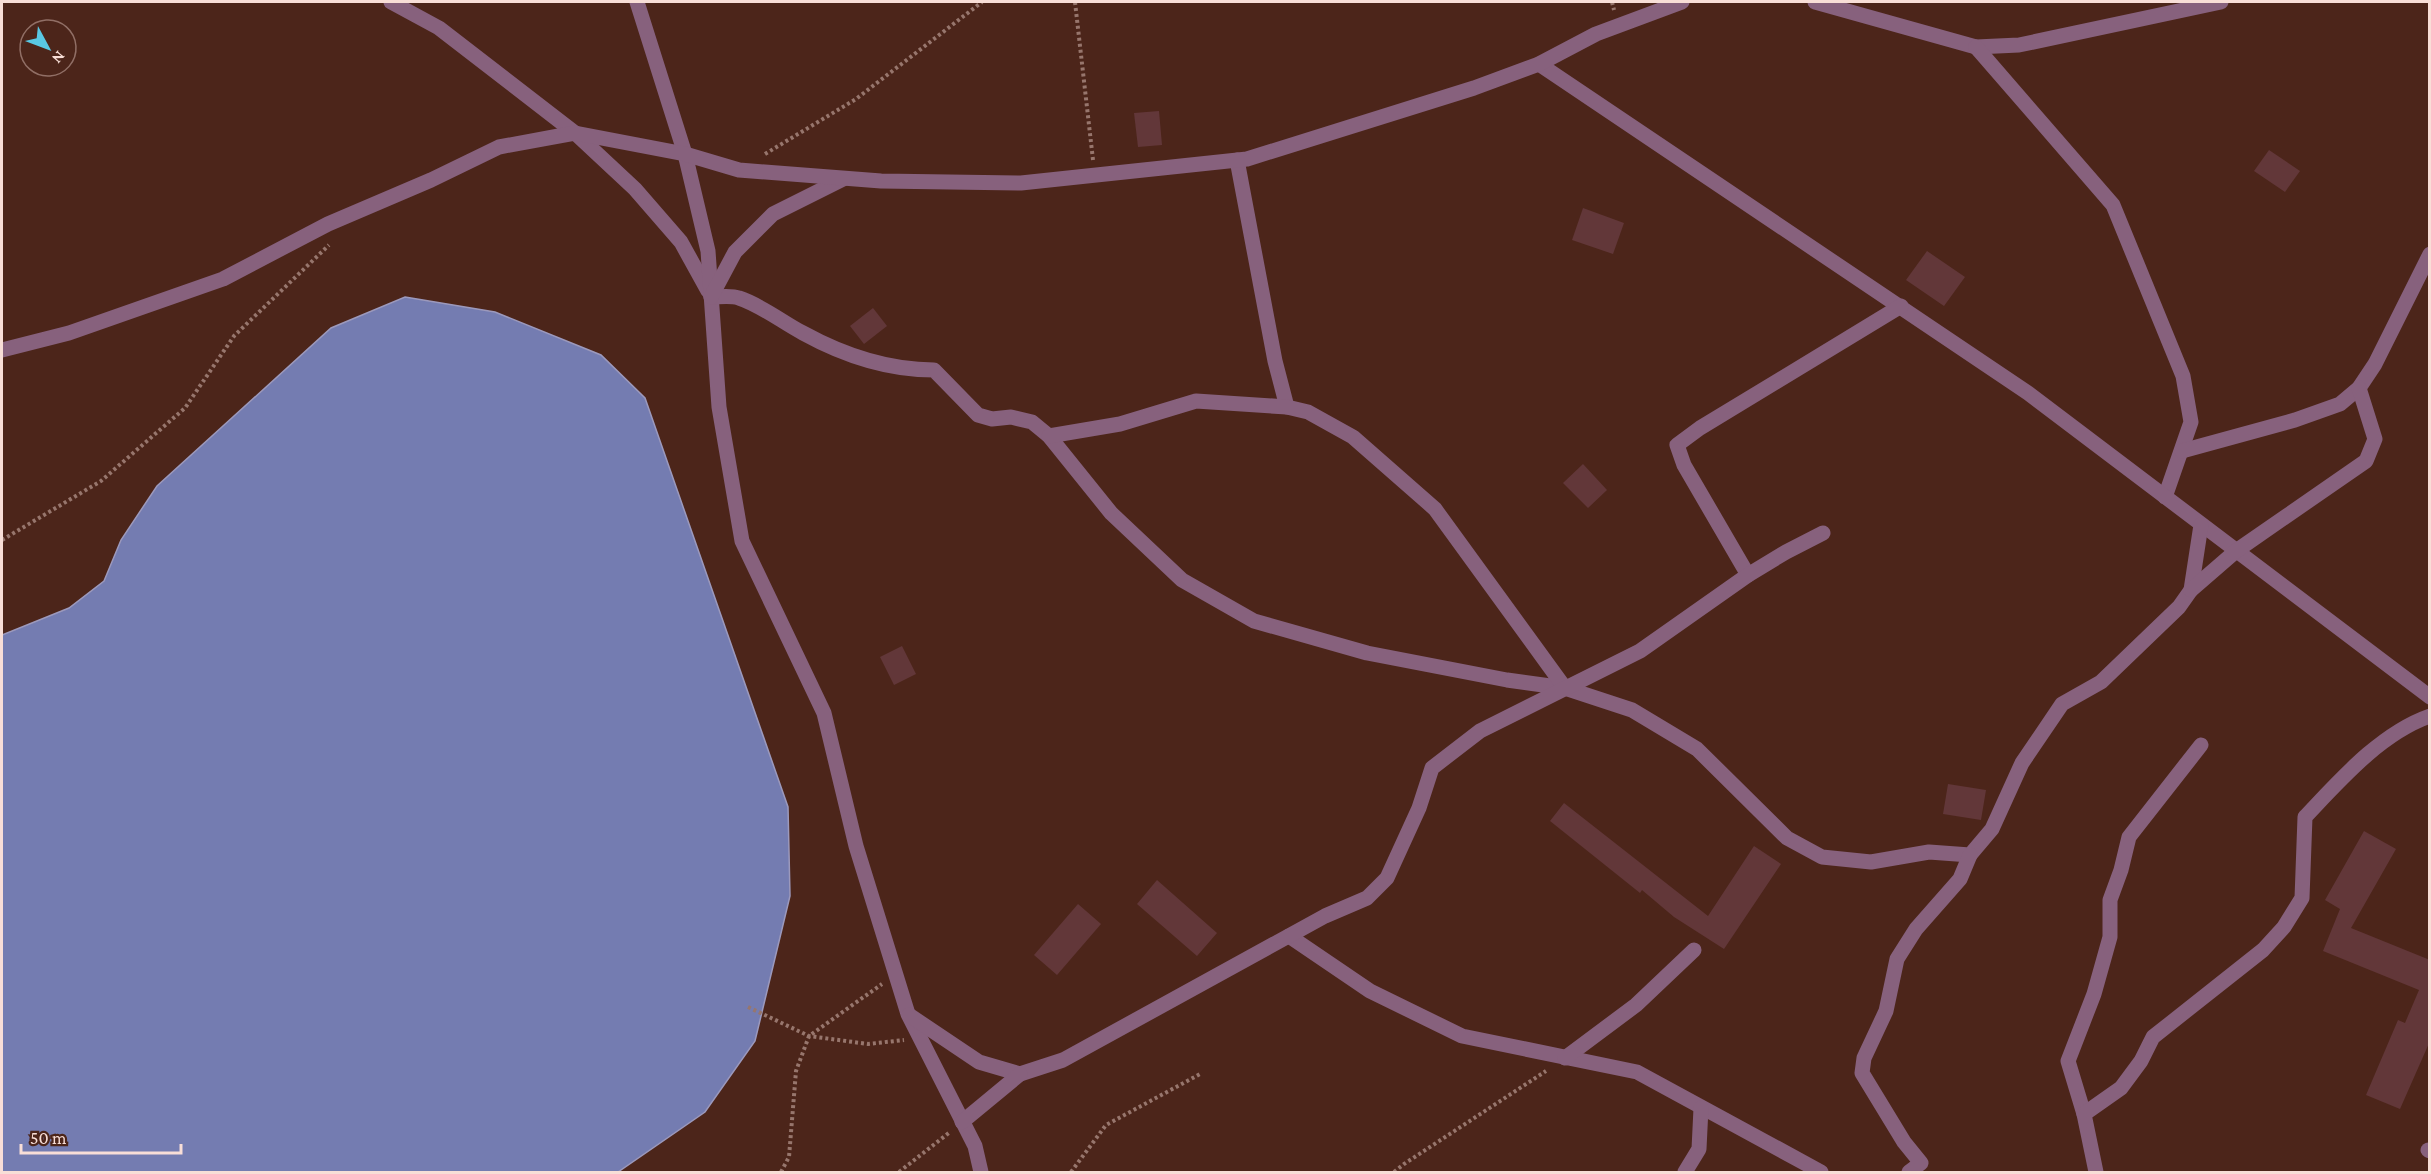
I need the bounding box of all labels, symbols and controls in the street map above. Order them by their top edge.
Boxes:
north arrow [18,18,78,78]
text: N [49,48,69,67]
scale bar [21,1117,182,1155]
text: 50 m [30,1128,67,1148]

